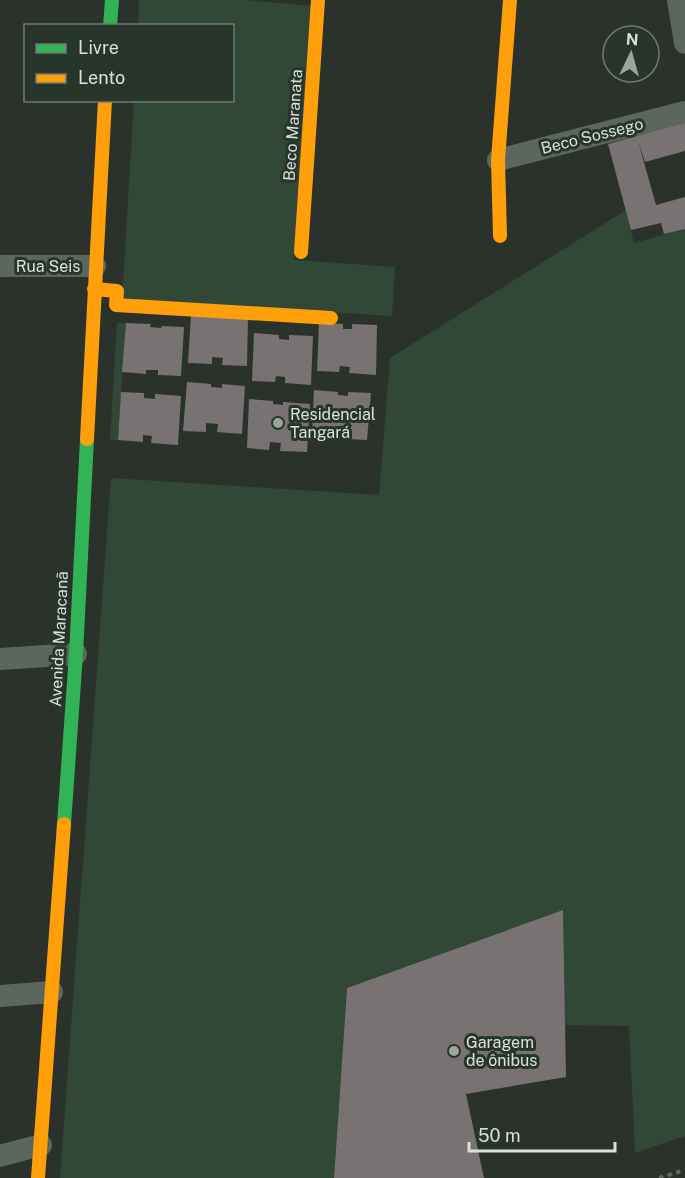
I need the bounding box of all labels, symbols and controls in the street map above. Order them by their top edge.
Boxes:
legend [24,24,234,102]
north arrow [601,24,661,84]
text: N [625,30,639,50]
text: Livre [78,37,119,58]
text: Lento [78,67,125,88]
street label: Beco Maranata [280,69,306,181]
street label: Beco Sossego [539,114,645,158]
street label: Rua Seis [16,257,80,276]
place label: Residencial Tangará [290,405,376,442]
marker: Residencial Tangará [271,416,285,430]
street label: Avenida Maracanã [46,571,72,707]
place label: Garagem de ônibus [466,1033,537,1070]
marker: Garagem de ônibus [447,1044,461,1058]
scale bar [469,1115,614,1153]
text: 50 m [478,1125,521,1146]

